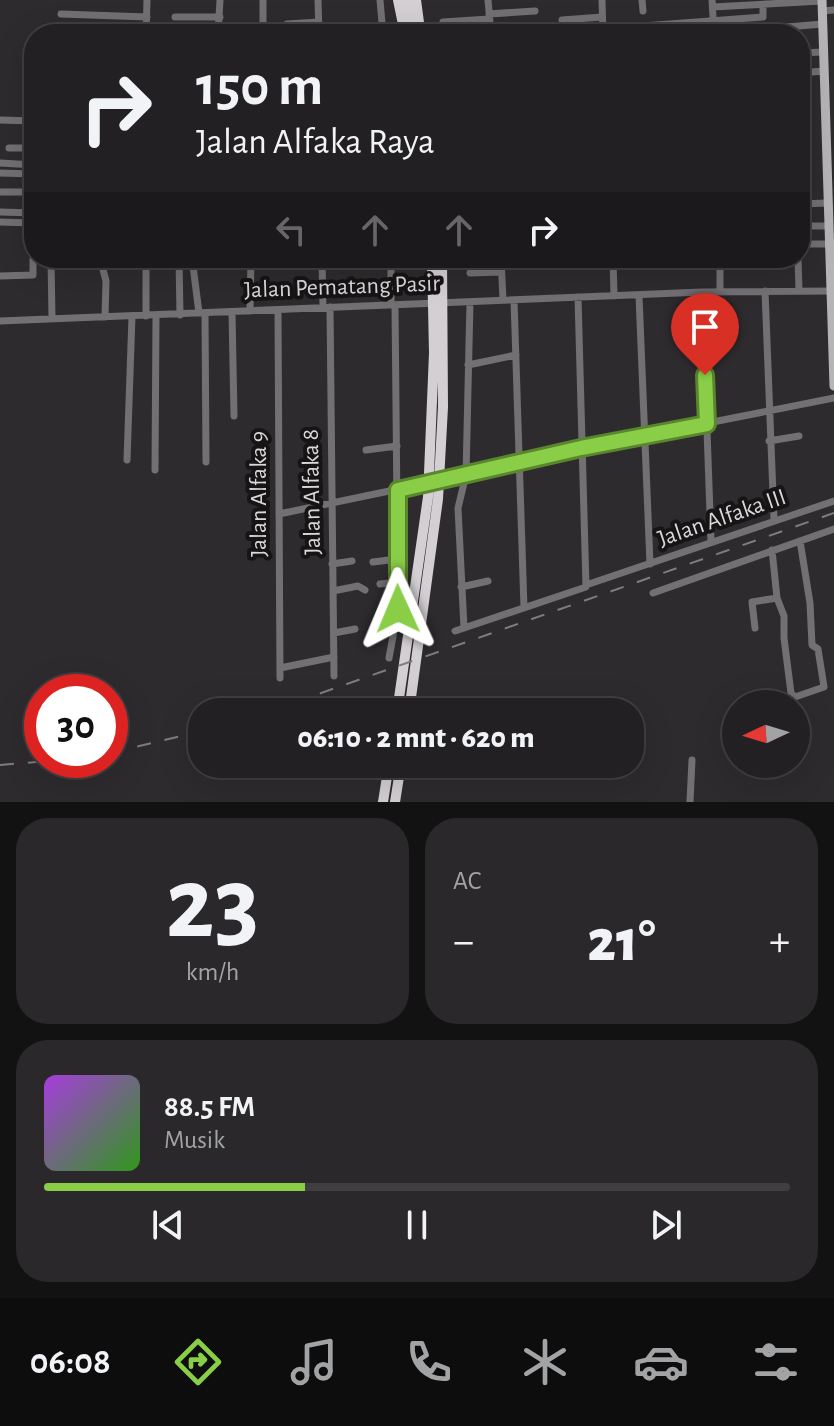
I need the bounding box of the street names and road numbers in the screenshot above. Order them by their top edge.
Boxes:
street label: Jalan Pematang Pasir [244,272,441,302]
street label: Jalan Alfaka 8 [299,429,325,555]
street label: Jalan Alfaka 9 [247,431,271,557]
street label: Jalan Alfaka III [655,485,789,551]

